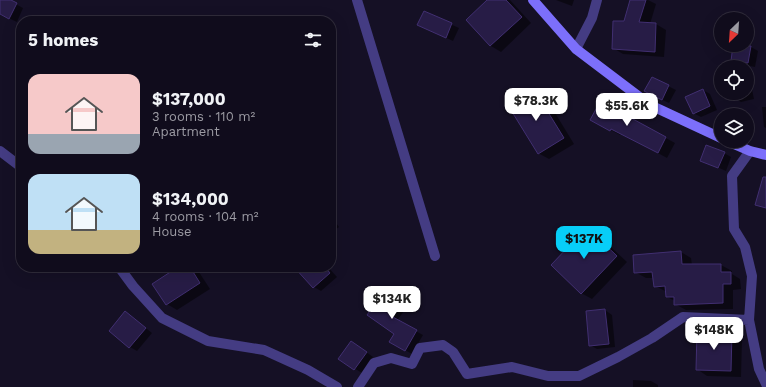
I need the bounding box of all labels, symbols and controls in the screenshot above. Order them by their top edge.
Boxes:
north arrow [714,12,754,52]
map controls [714,12,754,148]
icon: filters [302,29,324,51]
text: 5 homes [28,30,98,50]
button: locate [714,60,754,100]
pin: $78.3K [503,88,569,122]
text: $137,000 [152,89,226,109]
icon: home [60,90,108,138]
text: $78.3K [514,93,558,108]
pin: $55.6K [594,93,660,127]
text: $55.6K [605,98,649,113]
button: layers [714,108,754,148]
text: 3 rooms · 110 m² [152,109,255,124]
text: Apartment [152,124,220,139]
text: $134,000 [152,189,229,209]
icon: home [60,190,108,238]
text: 4 rooms · 104 m² [152,209,259,224]
text: House [152,224,192,239]
pin: $137K [556,226,612,260]
text: $137K [565,231,603,246]
pin: $134K [364,286,420,320]
text: $134K [372,291,412,306]
pin: $148K [686,317,742,351]
text: $148K [694,322,734,337]

